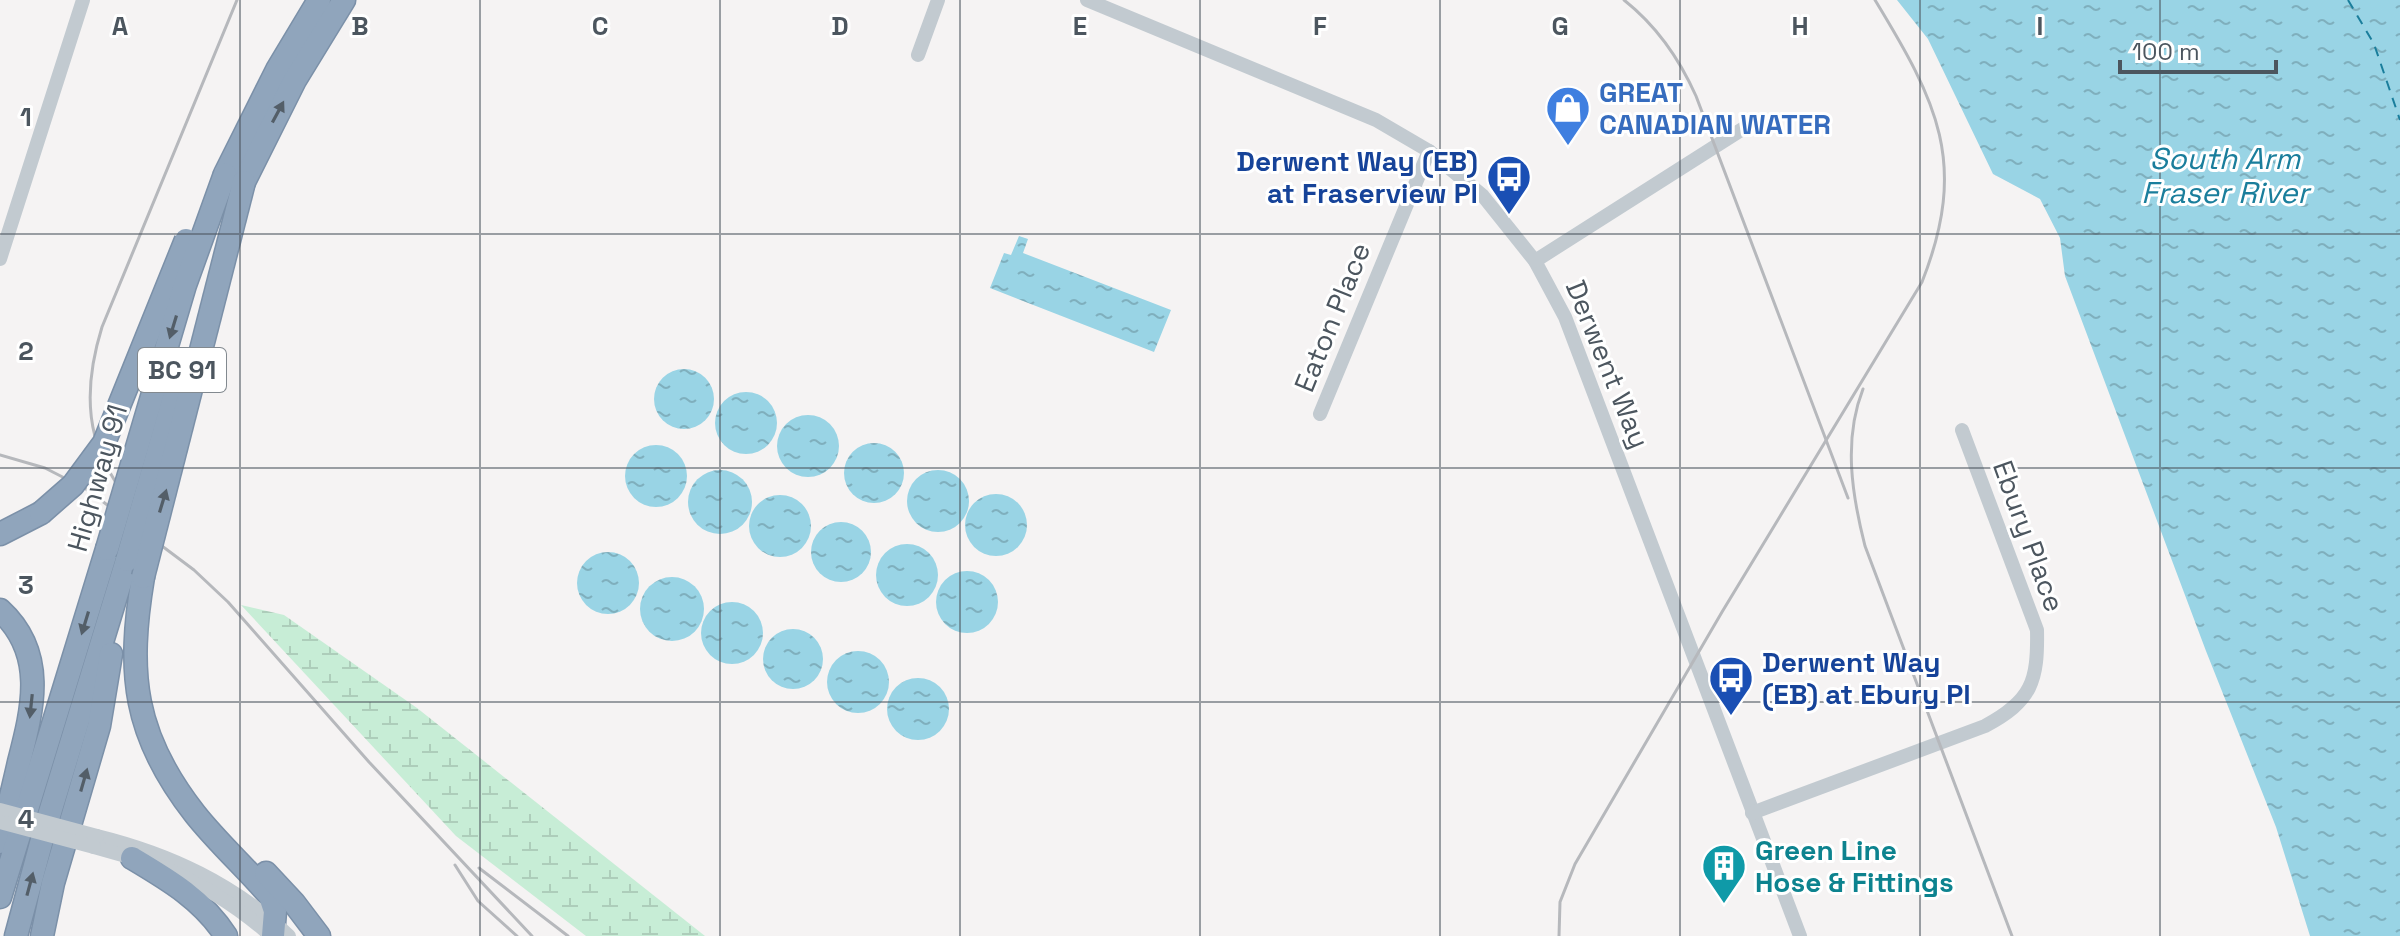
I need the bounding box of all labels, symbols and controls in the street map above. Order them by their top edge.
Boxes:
text: A [112,9,129,43]
text: B [351,9,369,43]
text: C [592,9,608,43]
text: D [831,9,849,43]
text: E [1073,9,1087,43]
text: F [1313,9,1327,43]
text: G [1551,9,1569,43]
text: H [1791,9,1809,43]
text: I [2037,9,2043,43]
scale bar [2120,24,2276,74]
text: 100 m [2132,36,2200,67]
place label: GREAT CANADIAN WATER [1599,74,1831,142]
shop icon: GREAT CANADIAN WATER [1544,84,1592,147]
text: 1 [20,100,32,134]
one-way arrow [270,101,284,123]
water label: South Arm Fraser River [2141,139,2311,212]
place label: Derwent Way (EB) at Fraserview Pl [1236,143,1478,211]
bus stop icon: Derwent Way (EB) at Fraserview Pl [1485,153,1533,216]
street label: Eaton Place [1286,237,1378,397]
street label: Derwent Way [1558,275,1658,453]
one-way arrow [166,315,179,339]
text: 2 [18,334,34,368]
road number: BC 91 [138,348,226,392]
street label: Highway 91 [59,400,135,556]
street label: Ebury Place [1985,455,2073,617]
one-way arrow [157,489,170,513]
text: 3 [18,568,34,602]
one-way arrow [78,612,91,636]
place label: Derwent Way (EB) at Ebury Pl [1762,644,1971,712]
bus stop icon: Derwent Way (EB) at Ebury Pl [1707,654,1755,717]
one-way arrow [25,694,38,719]
one-way arrow [78,767,91,791]
text: 4 [18,802,34,836]
place label: Green Line Hose & Fittings [1755,832,1954,900]
building icon: Green Line Hose & Fittings [1700,842,1748,905]
one-way arrow [25,872,37,897]

